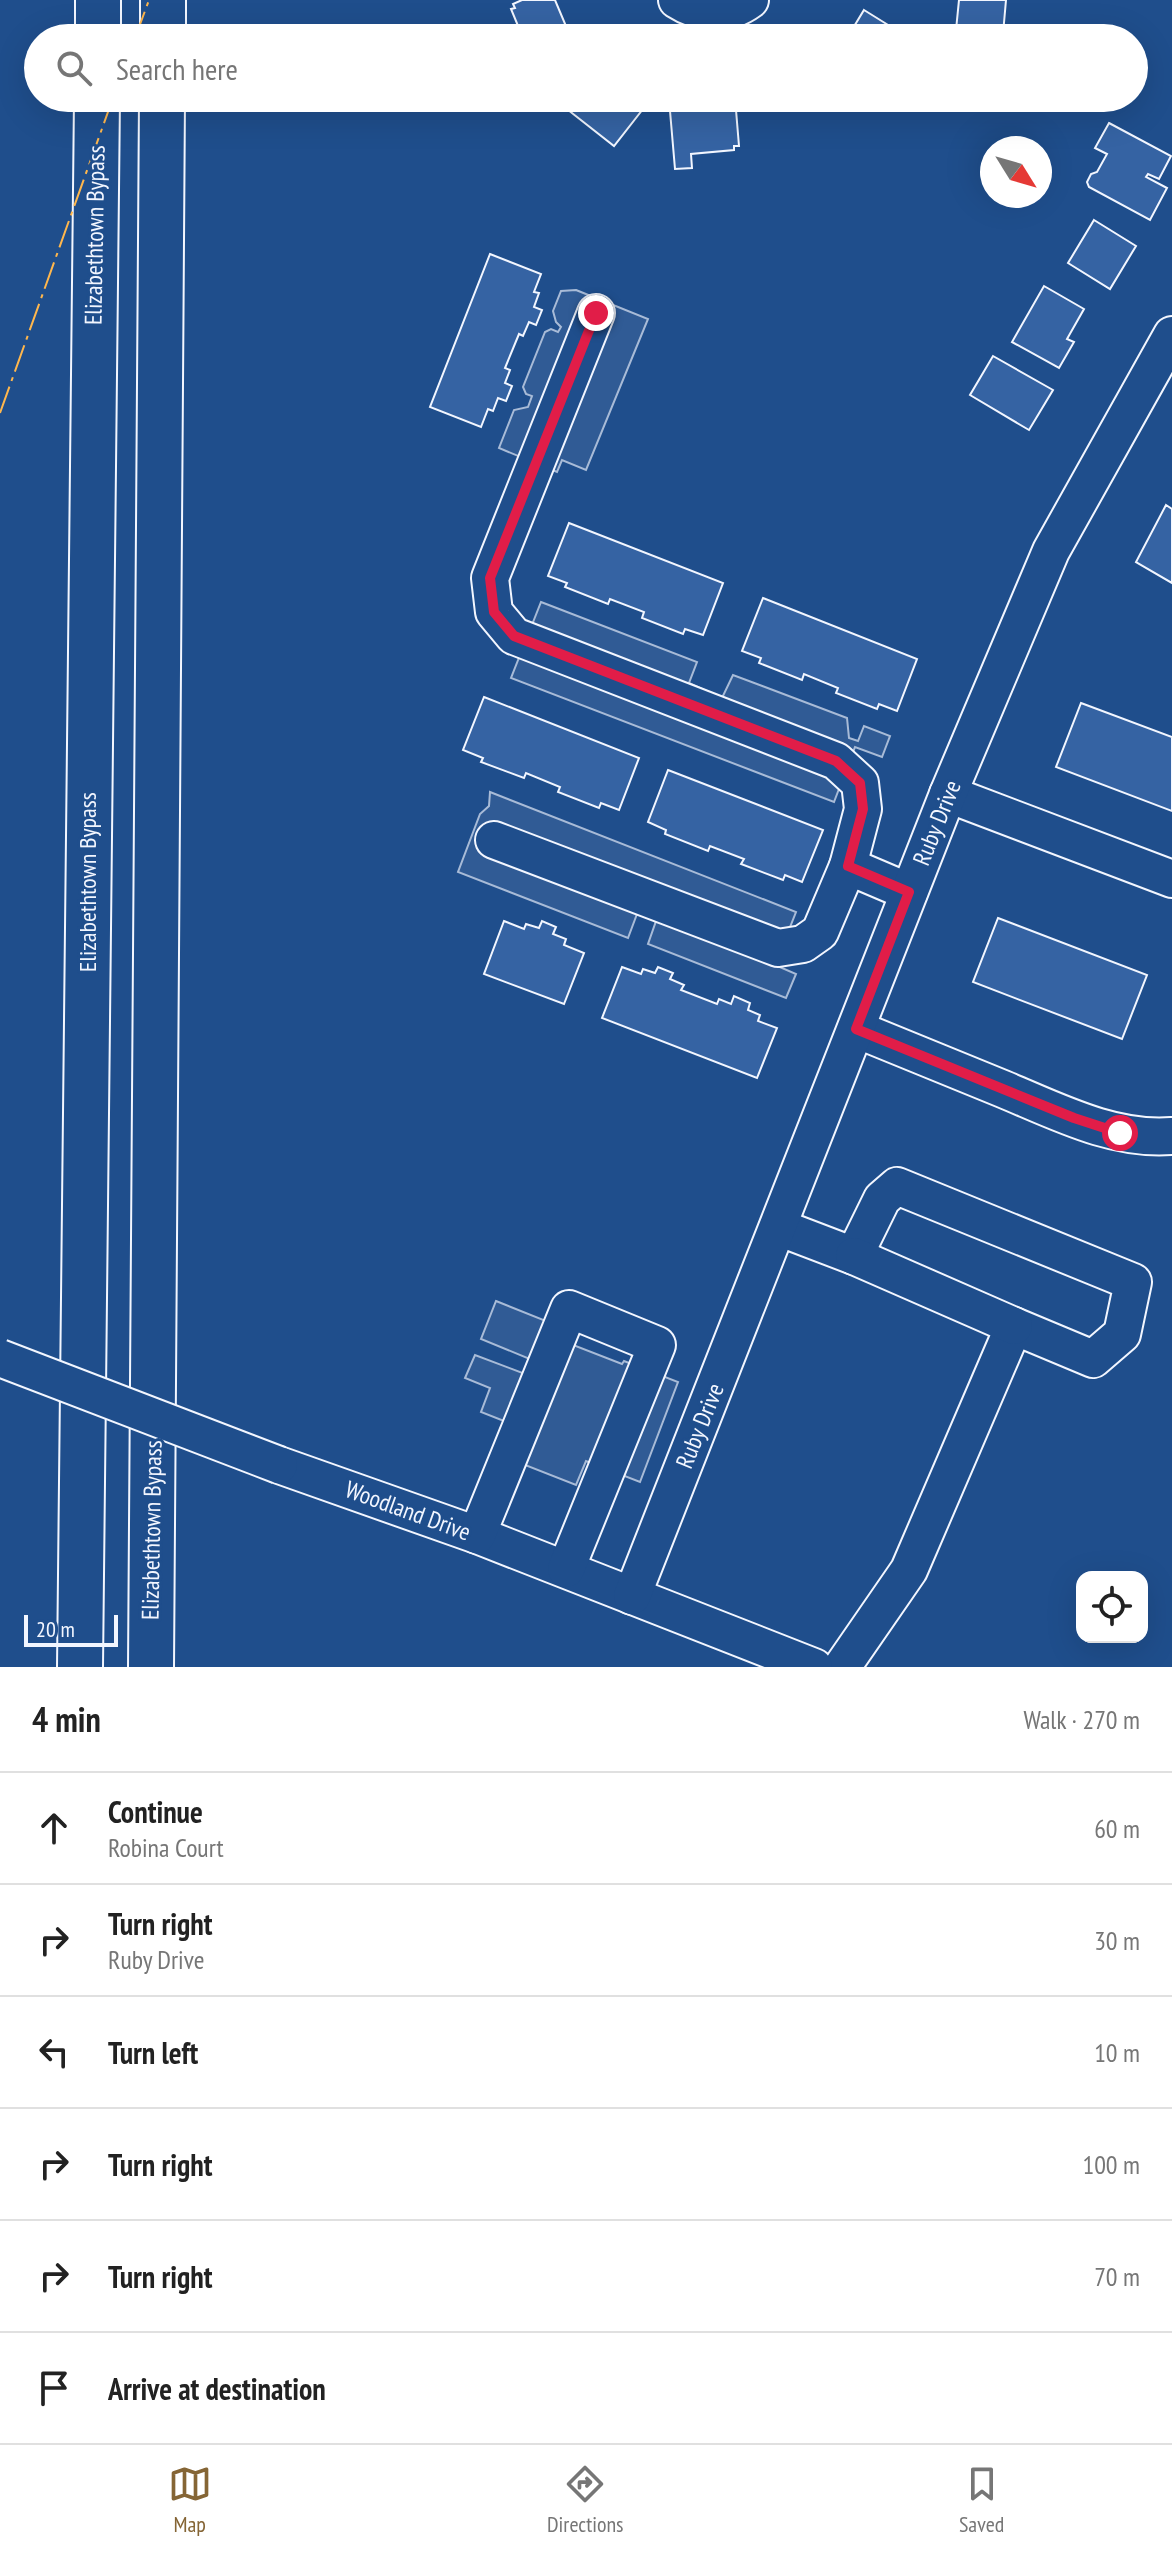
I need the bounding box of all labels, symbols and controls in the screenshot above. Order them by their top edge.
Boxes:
search box [24,24,1148,112]
icon: search [52,46,96,90]
text: Search here [116,49,238,88]
north arrow [980,136,1052,208]
street label: Elizabethtown Bypass [77,145,112,325]
route end [578,295,614,331]
street label: Ruby Drive [905,776,968,870]
street label: Elizabethtown Bypass [72,792,103,972]
route start [1102,1115,1138,1151]
street label: Ruby Drive [668,1379,731,1473]
street label: Elizabethtown Bypass [134,1440,169,1620]
street label: Woodland Drive [341,1474,475,1548]
map controls [1076,1571,1148,1643]
button: locate [1076,1571,1148,1643]
scale bar [24,1611,118,1647]
text: 20 m [36,1615,75,1643]
text: 4 min [32,1697,101,1741]
text: Walk · 270 m [1023,1703,1140,1736]
text: Continue [108,1792,203,1831]
icon: ahead [32,1806,76,1850]
text: 60 m [1094,1812,1140,1845]
text: Robina Court [108,1831,224,1864]
text: Turn right [108,1904,212,1943]
icon: right [32,1918,76,1962]
text: 30 m [1094,1924,1140,1957]
text: Ruby Drive [108,1943,205,1976]
icon: left [32,2030,76,2074]
text: Turn left [108,2033,198,2072]
text: 10 m [1094,2036,1140,2069]
icon: right [32,2142,76,2186]
text: Turn right [108,2145,212,2184]
text: 100 m [1082,2148,1140,2181]
icon: right [32,2254,76,2298]
text: Turn right [108,2257,212,2296]
text: 70 m [1094,2260,1140,2293]
icon: arrive [32,2366,76,2410]
text: Arrive at destination [108,2369,326,2408]
tab: Map [168,2462,212,2538]
tab: Directions [547,2462,624,2538]
tab: Saved [959,2462,1004,2538]

